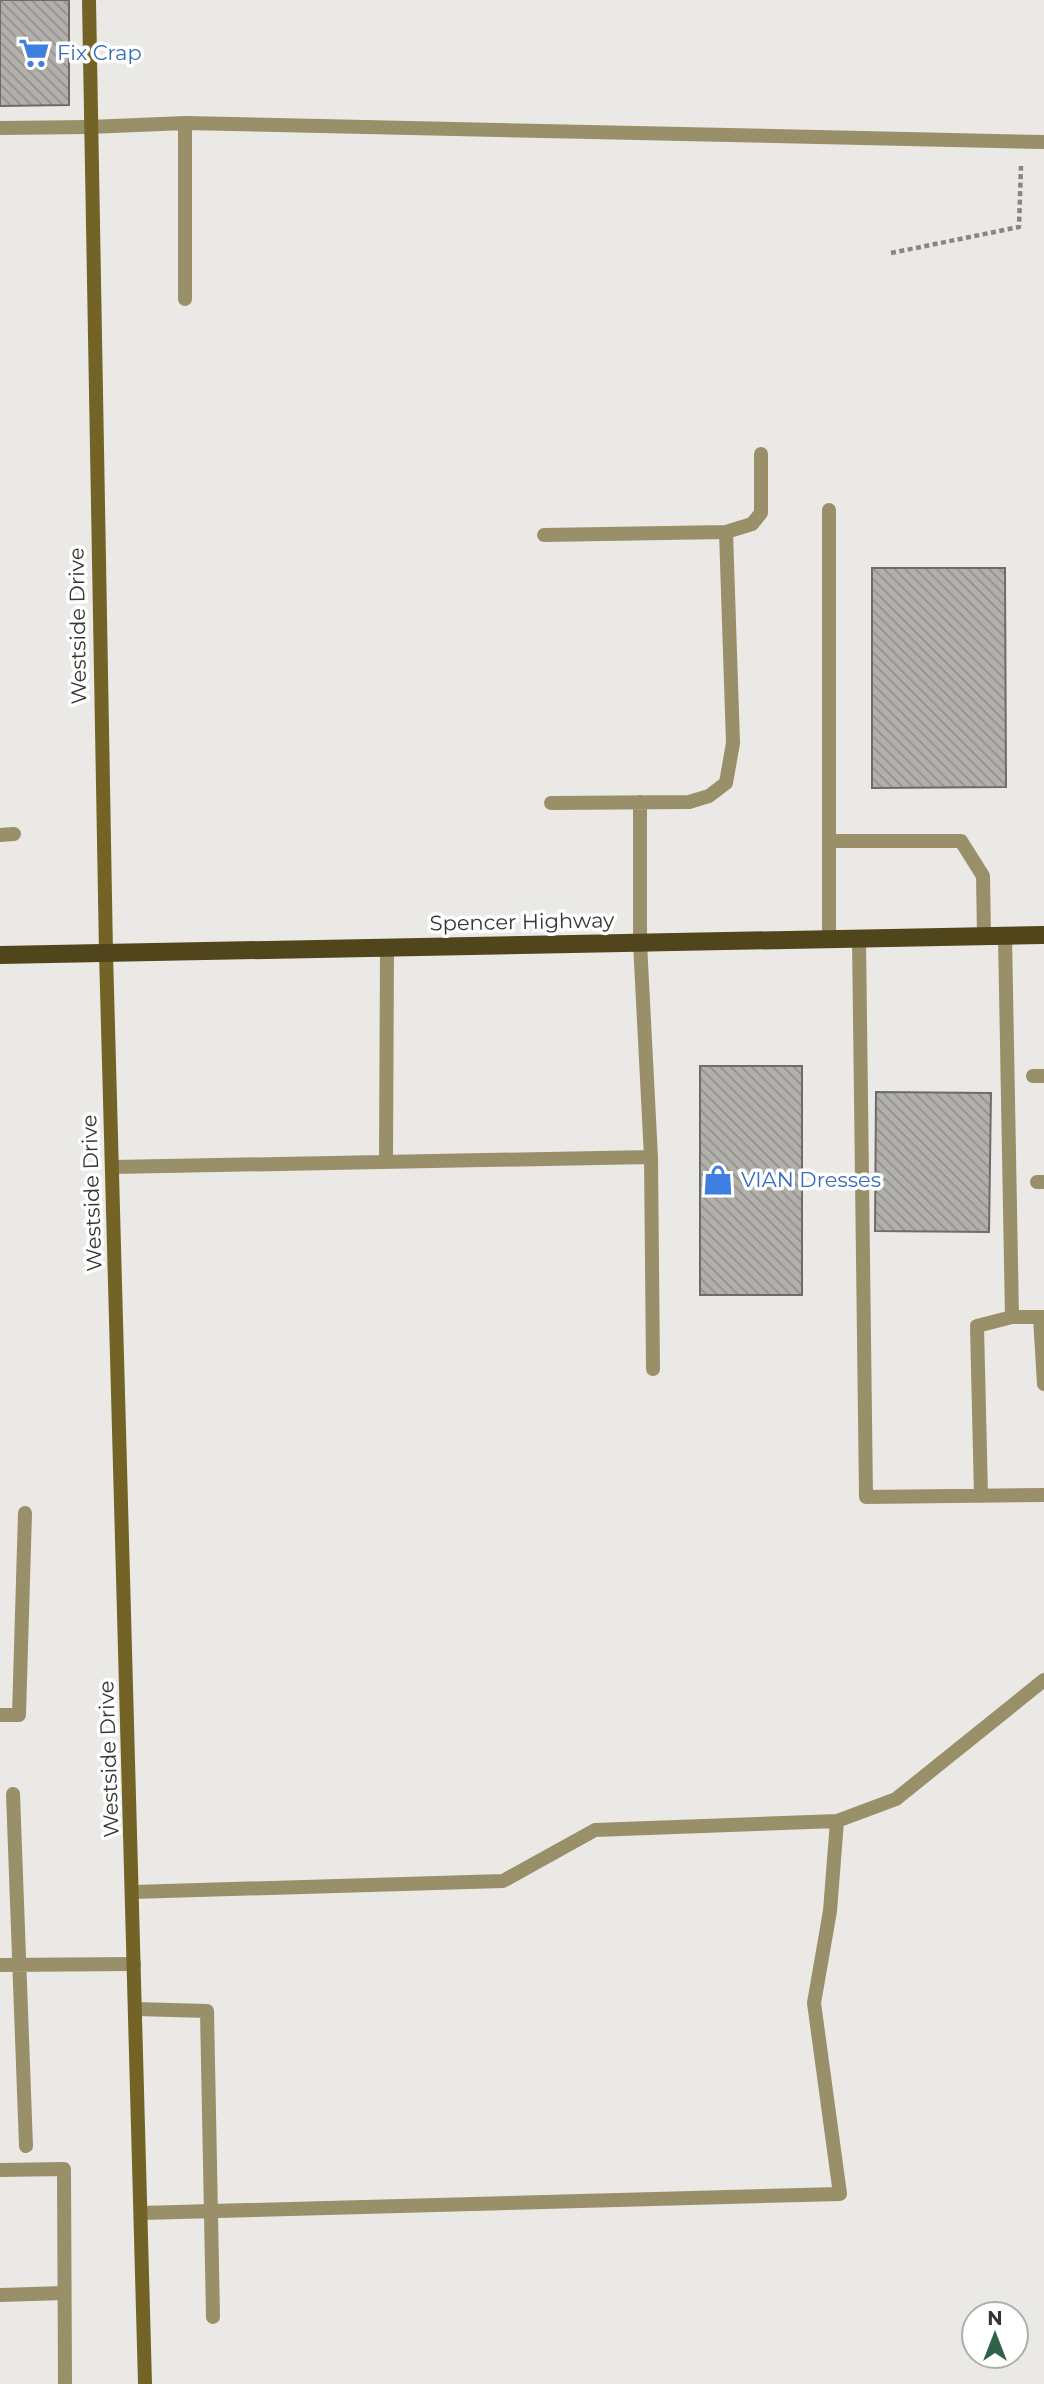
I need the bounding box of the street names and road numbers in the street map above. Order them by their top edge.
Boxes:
street label: Westside Drive [64,547,91,705]
street label: Spencer Highway [429,907,615,936]
street label: Westside Drive [76,1114,107,1272]
street label: Westside Drive [93,1680,124,1838]

